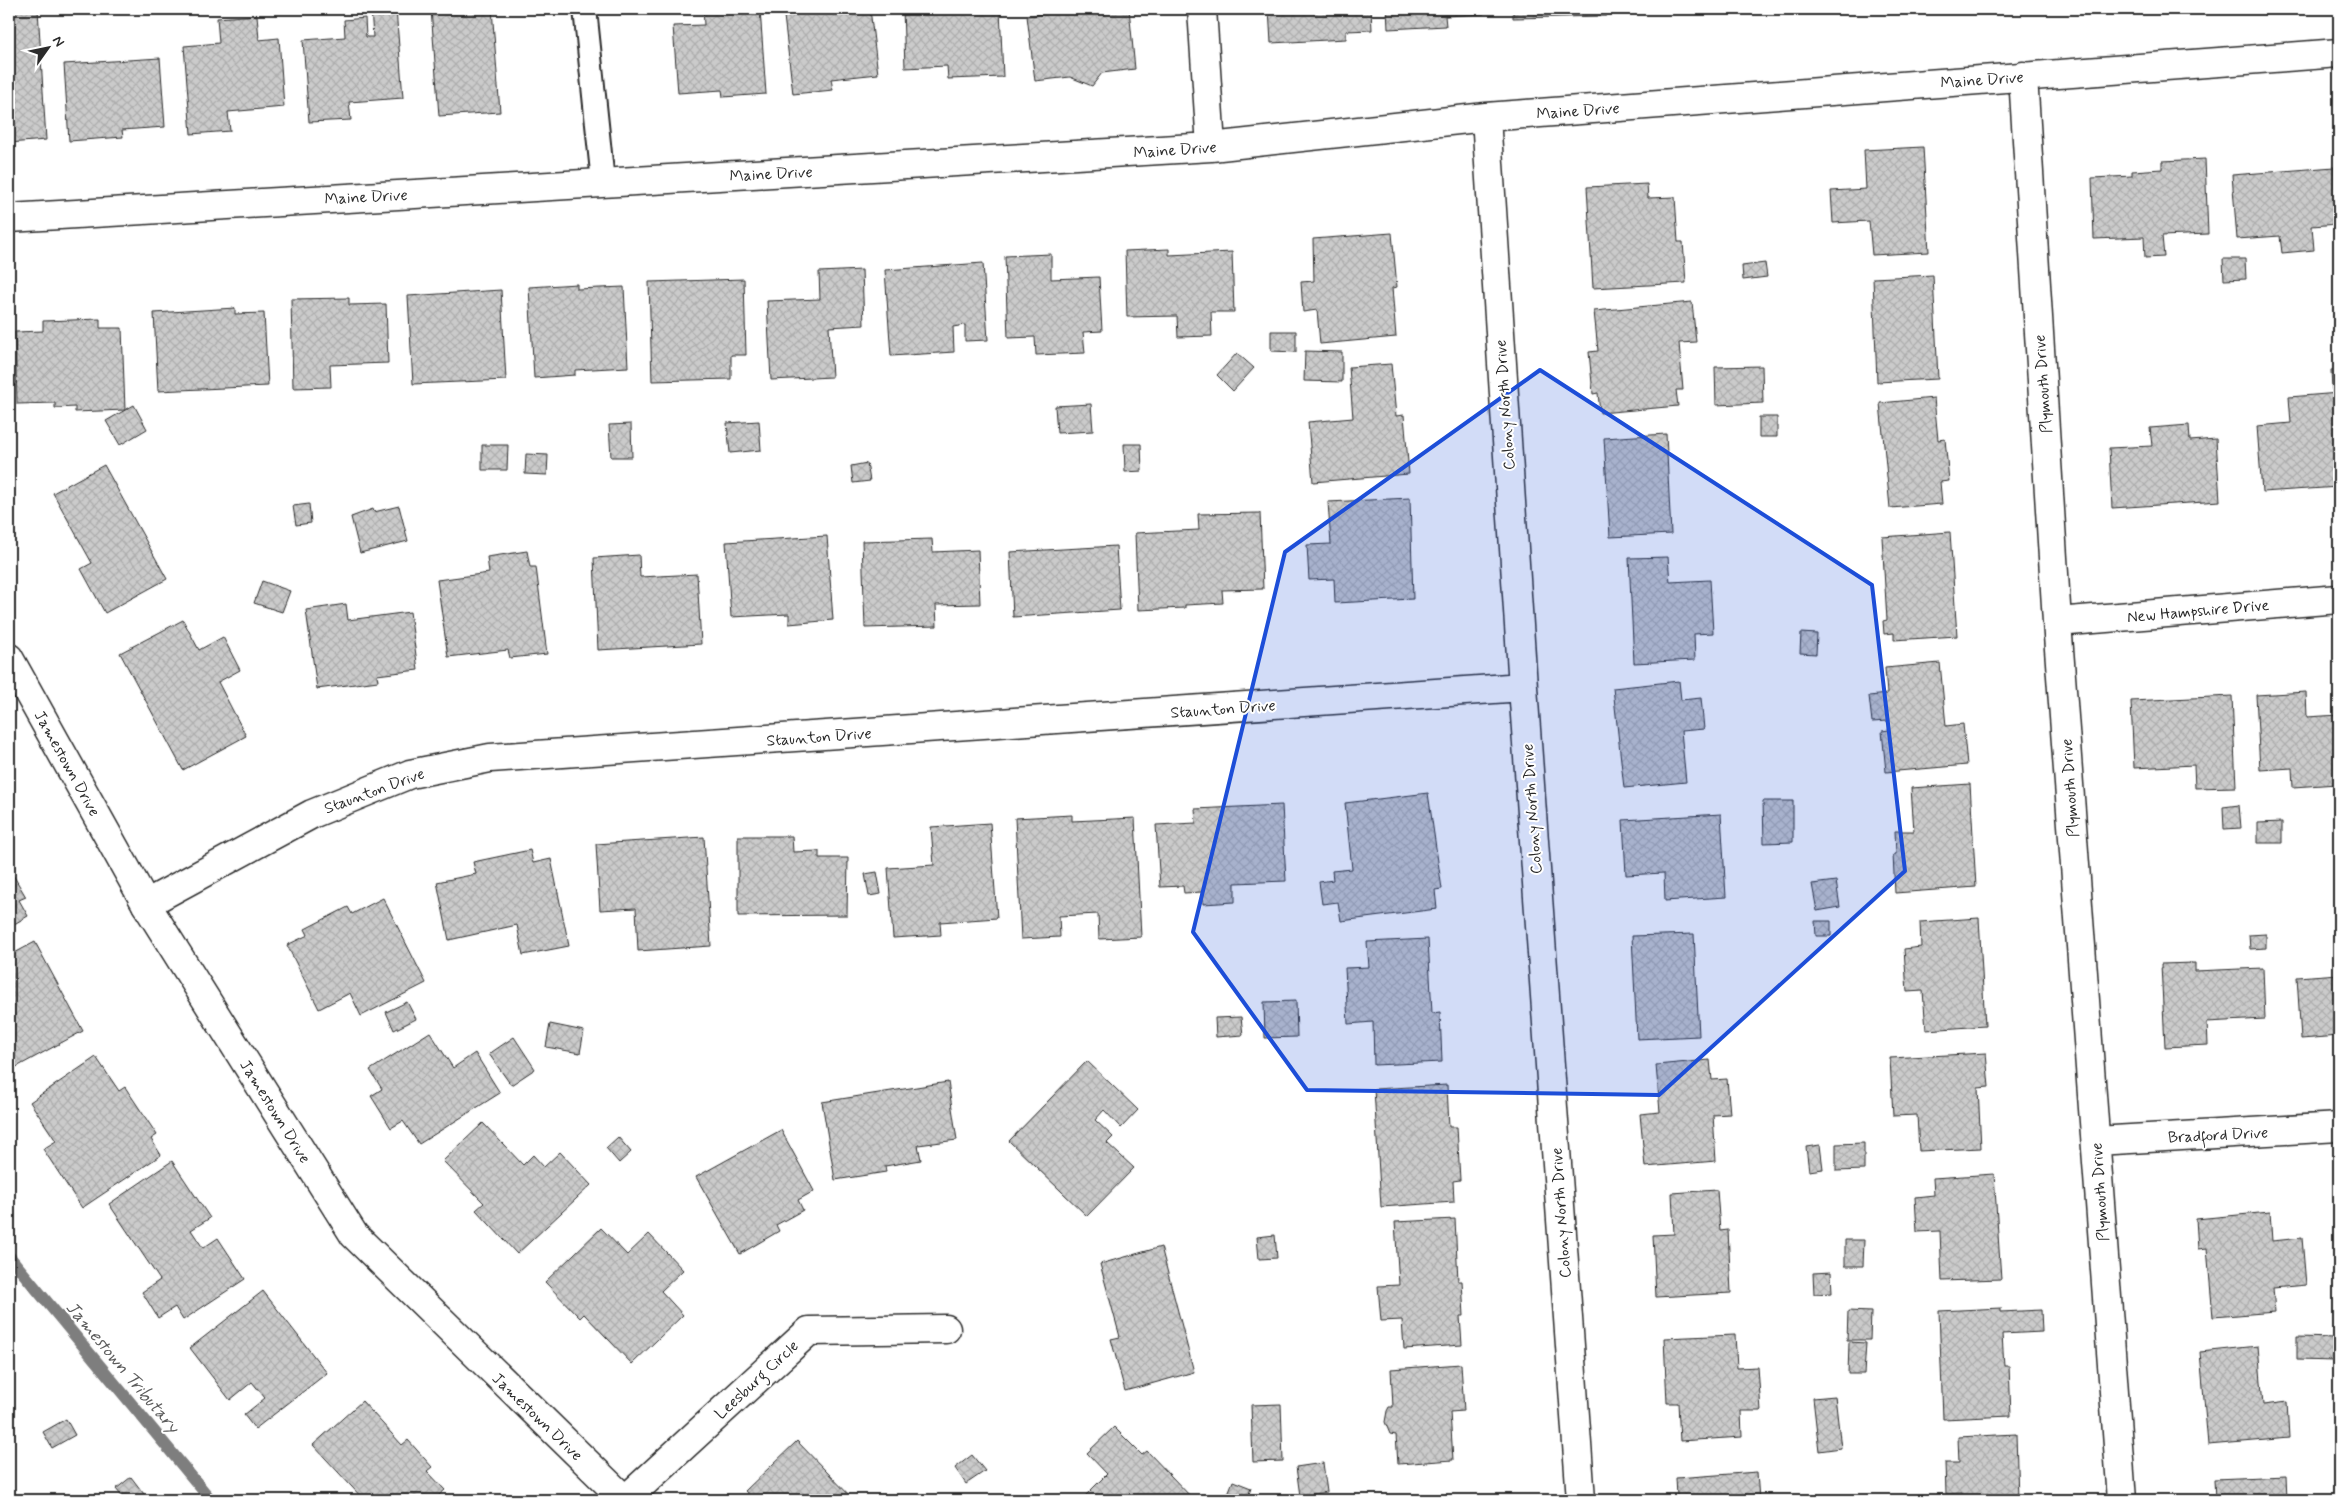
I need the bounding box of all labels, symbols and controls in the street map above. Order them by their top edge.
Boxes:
north arrow [22,22,72,72]
text: N [48,33,68,50]
street label: Maine Drive [1940,67,2024,94]
street label: Maine Drive [1536,98,1620,125]
street label: Maine Drive [1133,137,1217,164]
street label: Maine Drive [729,162,813,187]
street label: Maine Drive [324,185,408,210]
street label: Plymouth Drive [2030,334,2057,434]
street label: Colony North Drive [1490,339,1521,471]
street label: New Hampshire Drive [2126,595,2270,628]
street label: Staunton Drive [1170,695,1276,724]
street label: Jamestown Drive [29,707,105,821]
street label: Staunton Drive [766,723,872,752]
street label: Plymouth Drive [2057,738,2084,838]
street label: Colony North Drive [1517,743,1548,875]
street label: Staunton Drive [321,764,428,819]
street label: Jamestown Drive [234,1056,315,1168]
street label: Bradford Drive [2167,1122,2269,1151]
street label: Plymouth Drive [2087,1142,2114,1242]
street label: Colony North Drive [1546,1147,1577,1279]
water label: Jamestown Tributary [60,1297,186,1440]
street label: Leesburg Circle [711,1336,804,1425]
street label: Jamestown Drive [487,1368,587,1466]

